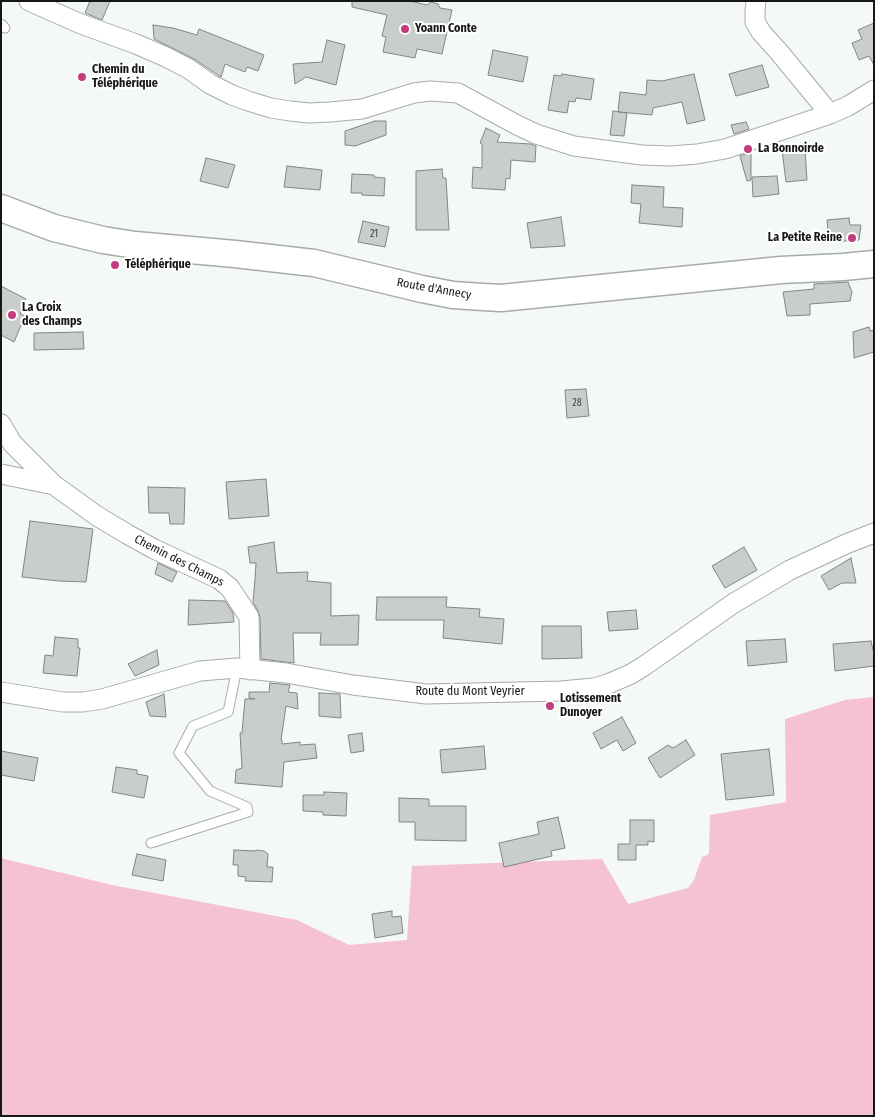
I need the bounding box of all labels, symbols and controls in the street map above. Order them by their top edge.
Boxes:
place label: Yoann Conte [415,22,477,36]
marker: Yoann Conte [399,23,411,35]
place label: Chemin du Téléphérique [92,63,158,91]
marker: Chemin du Téléphérique [76,71,88,83]
place label: La Bonnoirde [758,142,824,156]
marker: La Bonnoirde [742,143,754,155]
house number: 21 [370,228,378,240]
place label: La Petite Reine [768,231,842,245]
marker: La Petite Reine [846,232,858,244]
place label: Téléphérique [125,258,191,272]
marker: Téléphérique [109,259,121,271]
street label: Route d'Annecy [396,275,472,303]
place label: La Croix des Champs [22,301,82,329]
marker: La Croix des Champs [6,309,18,321]
house number: 28 [572,397,582,409]
street label: Chemin des Champs [132,532,226,590]
street label: Route du Mont Veyrier [415,685,525,699]
place label: Lotissement Dunoyer [560,692,621,720]
marker: Lotissement Dunoyer [544,700,556,712]

